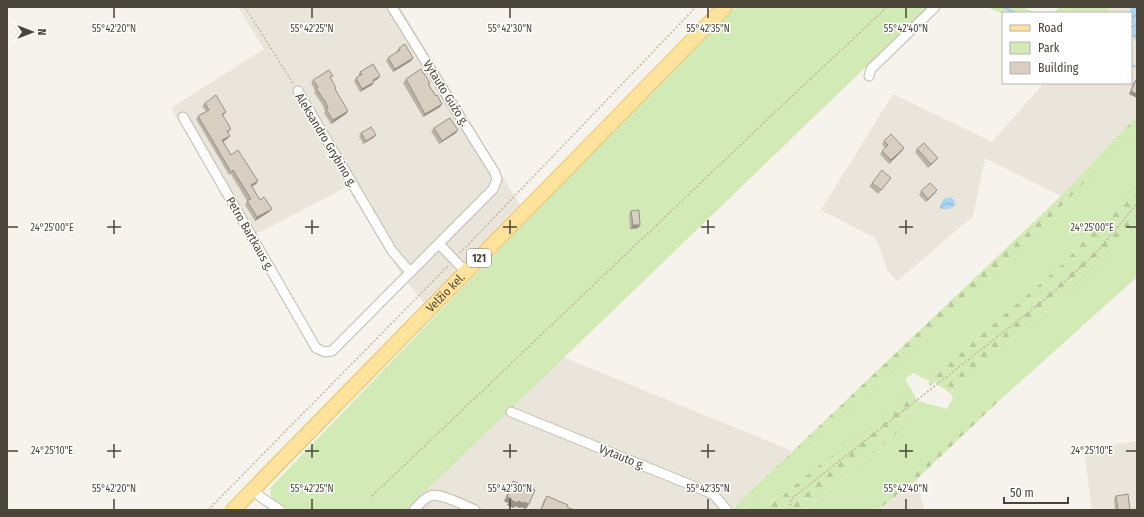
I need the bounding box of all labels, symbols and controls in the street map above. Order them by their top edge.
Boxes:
north arrow [12,12,52,52]
legend [1002,12,1132,84]
text: Road [1038,21,1063,35]
text: 55°42'20"N [92,23,136,35]
text: 55°42'25"N [290,23,334,35]
text: 55°42'30"N [488,23,532,35]
text: 55°42'35"N [686,23,730,35]
text: 55°42'40"N [884,23,928,35]
text: N [35,29,48,35]
text: Park [1038,41,1060,55]
street label: Vytauto Gužo g. [420,57,472,129]
text: Building [1038,61,1079,75]
street label: Aleksandro Grybino g. [292,91,360,190]
street label: Petro Bartkaus g. [223,195,277,274]
text: 24°25'00"E [30,222,74,234]
text: 24°25'00"E [1070,222,1114,234]
road number: 121 [467,249,491,267]
street label: Velžio kel. [423,270,468,315]
street label: Vytauto g. [597,441,647,473]
text: 24°25'10"E [31,445,73,457]
text: 24°25'10"E [1071,445,1113,457]
scale bar [1004,479,1068,505]
text: 55°42'20"N [92,483,136,495]
text: 55°42'25"N [290,483,334,495]
text: 55°42'30"N [488,483,532,495]
text: 55°42'35"N [686,483,730,495]
text: 55°42'40"N [884,483,928,495]
text: 50 m [1010,486,1034,500]

